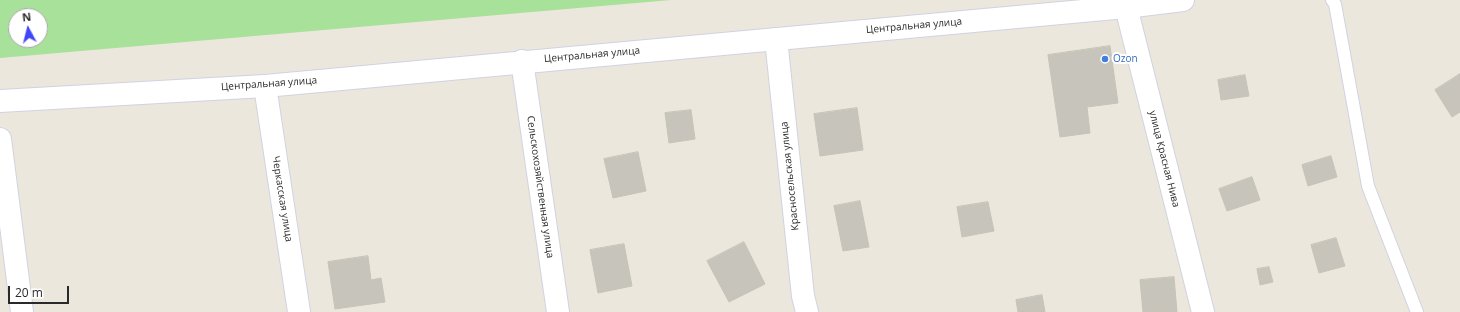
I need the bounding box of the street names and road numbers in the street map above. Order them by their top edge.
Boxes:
street label: Центральная улица [866,16,962,36]
street label: Центральная улица [544,45,640,65]
street label: Центральная улица [221,75,317,93]
street label: улица Красная Нива [1146,109,1182,209]
street label: Сельскохозяйственная улица [524,115,556,259]
street label: Красносельская улица [778,121,802,231]
street label: Черкасская улица [269,155,295,243]

